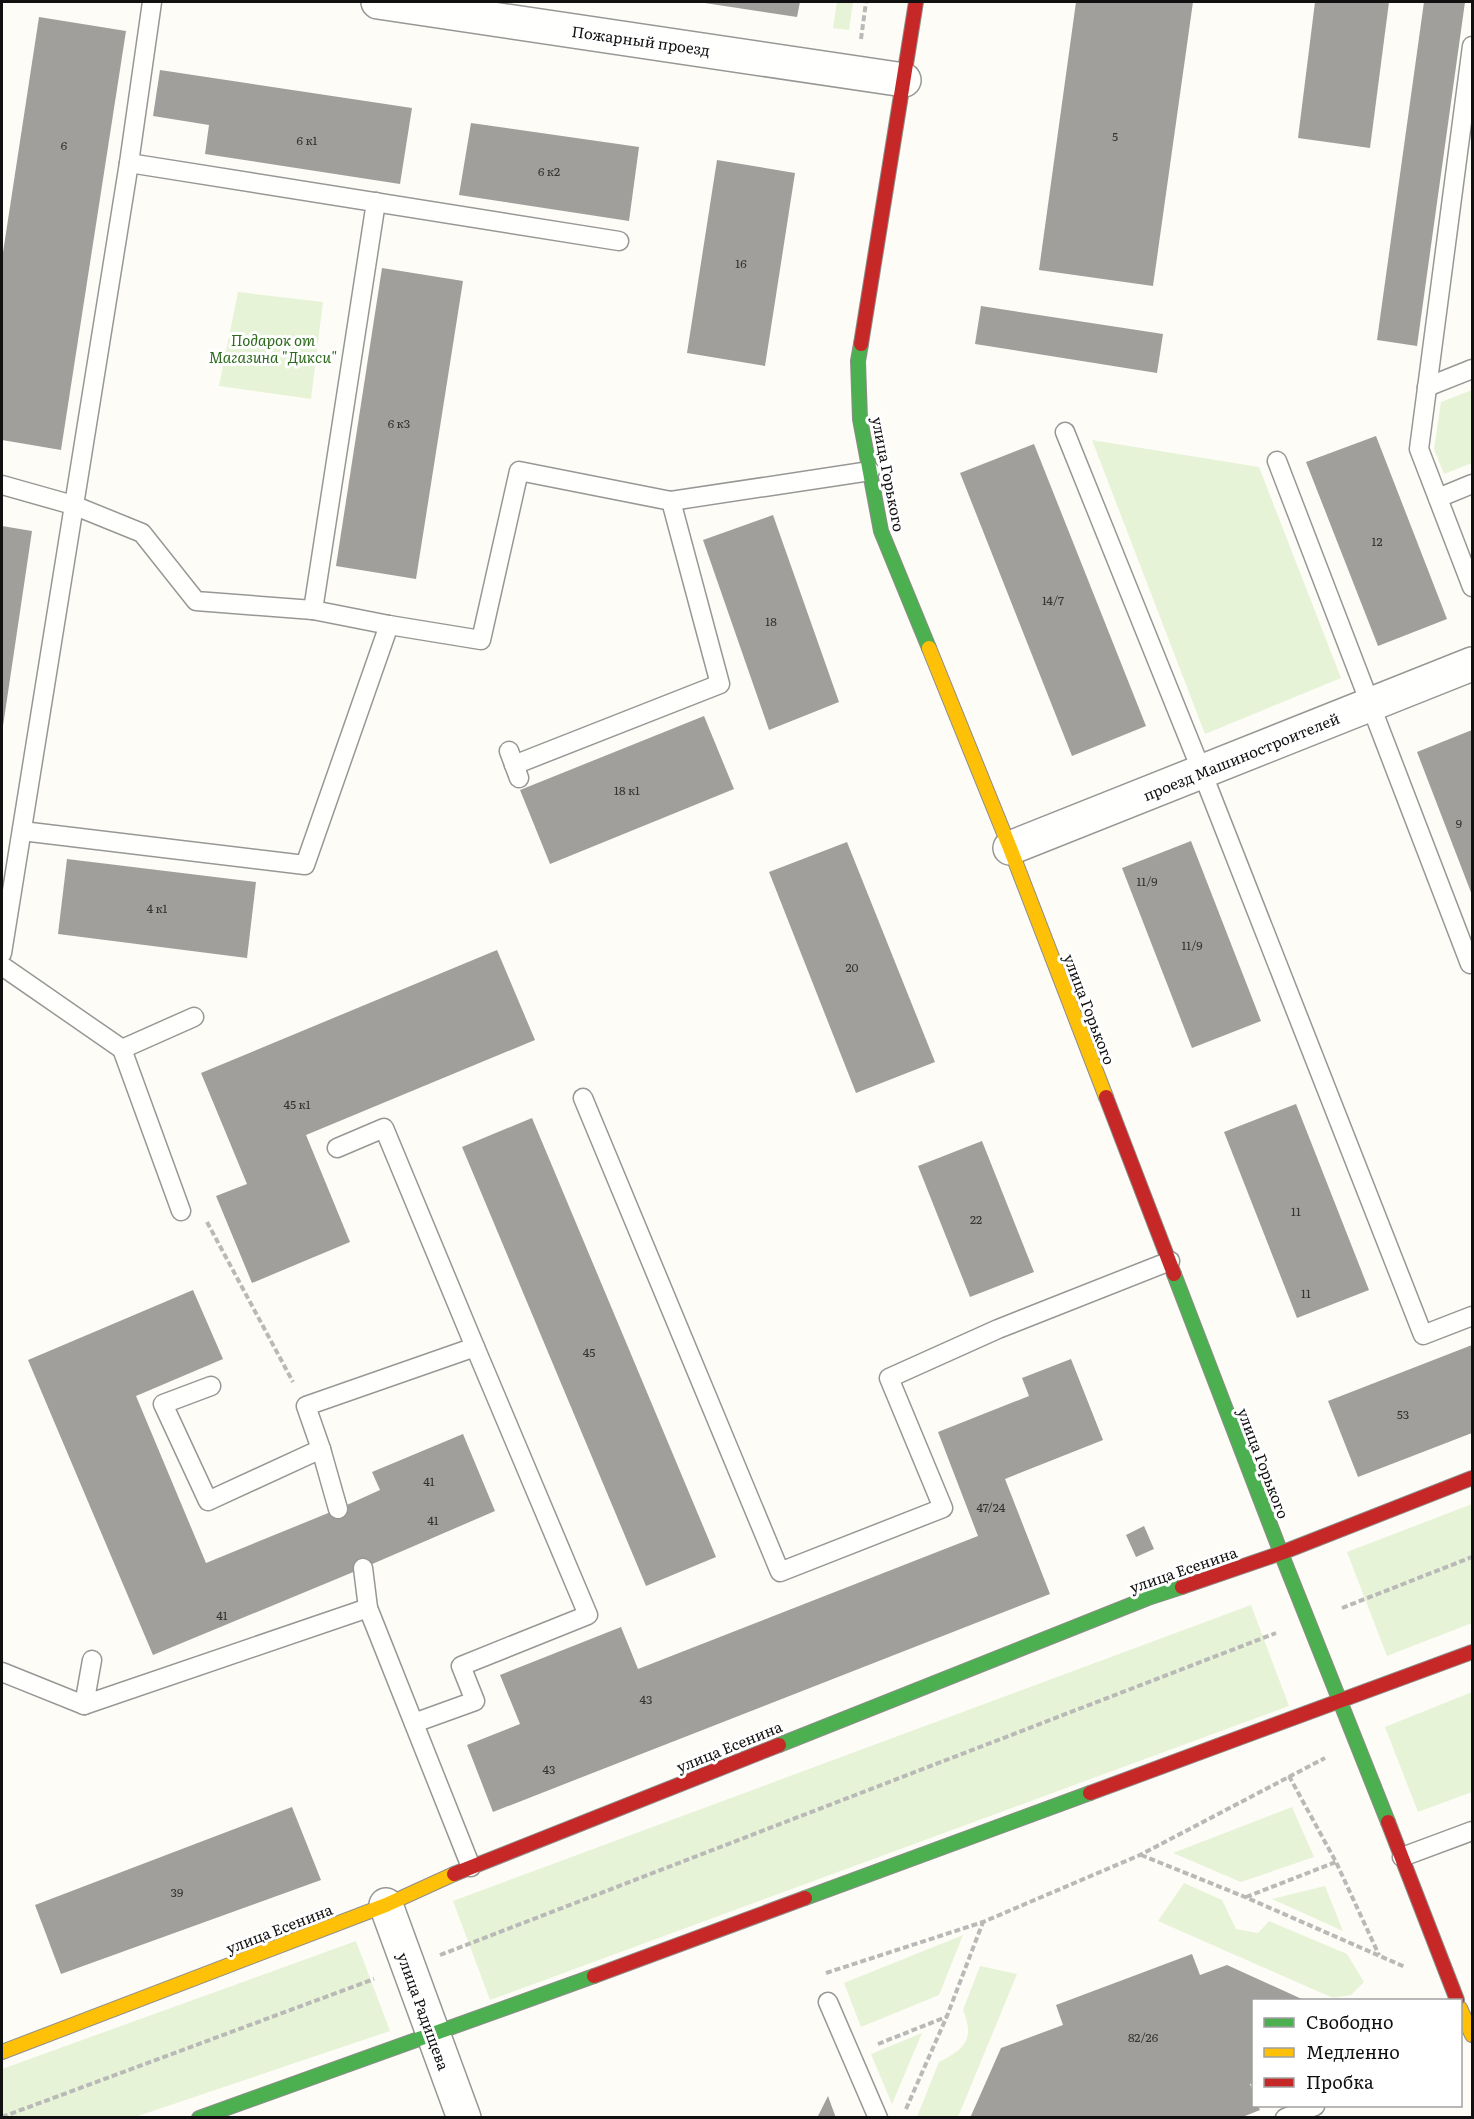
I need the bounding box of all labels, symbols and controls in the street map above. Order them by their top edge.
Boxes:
street label: Пожарный проезд [570,19,712,61]
house number: 5 [1112,127,1118,145]
house number: 6 к1 [297,131,318,149]
house number: 6 [61,136,68,154]
house number: 6 к2 [538,162,560,180]
house number: 16 [735,254,747,272]
park label: Подарок от Магазина "Дикси" [209,328,337,368]
house number: 6 к3 [388,414,410,432]
street label: улица Горького [867,414,911,534]
house number: 12 [1372,532,1382,550]
house number: 14/7 [1042,591,1064,609]
house number: 18 [765,612,777,630]
street label: проезд Машиностроителей [1139,706,1343,806]
house number: 18 к1 [614,781,640,799]
house number: 9 [1456,814,1462,832]
house number: 11/9 [1136,872,1158,890]
house number: 4 к1 [146,899,168,917]
house number: 11/9 [1181,936,1203,954]
street label: улица Горького [1058,950,1122,1068]
house number: 20 [845,958,859,976]
house number: 45 к1 [283,1095,311,1113]
house number: 11 [1291,1202,1301,1220]
house number: 22 [970,1210,982,1228]
house number: 11 [1301,1284,1311,1302]
house number: 45 [583,1343,595,1361]
street label: улица Горького [1232,1404,1296,1522]
house number: 53 [1397,1405,1409,1423]
house number: 41 [423,1472,435,1490]
house number: 47/24 [977,1498,1006,1516]
house number: 41 [427,1511,439,1529]
street label: улица Есенина [1126,1540,1241,1598]
house number: 41 [216,1606,228,1624]
house number: 43 [639,1690,653,1708]
street label: улица Есенина [673,1714,786,1778]
house number: 43 [542,1760,556,1778]
house number: 39 [171,1883,183,1901]
street label: улица Есенина [222,1897,336,1959]
street label: улица Радищева [392,1949,456,2074]
legend [1252,1999,1462,2107]
text: Свободно [1306,2008,1394,2035]
house number: 82/26 [1128,2028,1159,2046]
text: Медленно [1306,2038,1400,2065]
text: Пробка [1306,2068,1374,2095]

